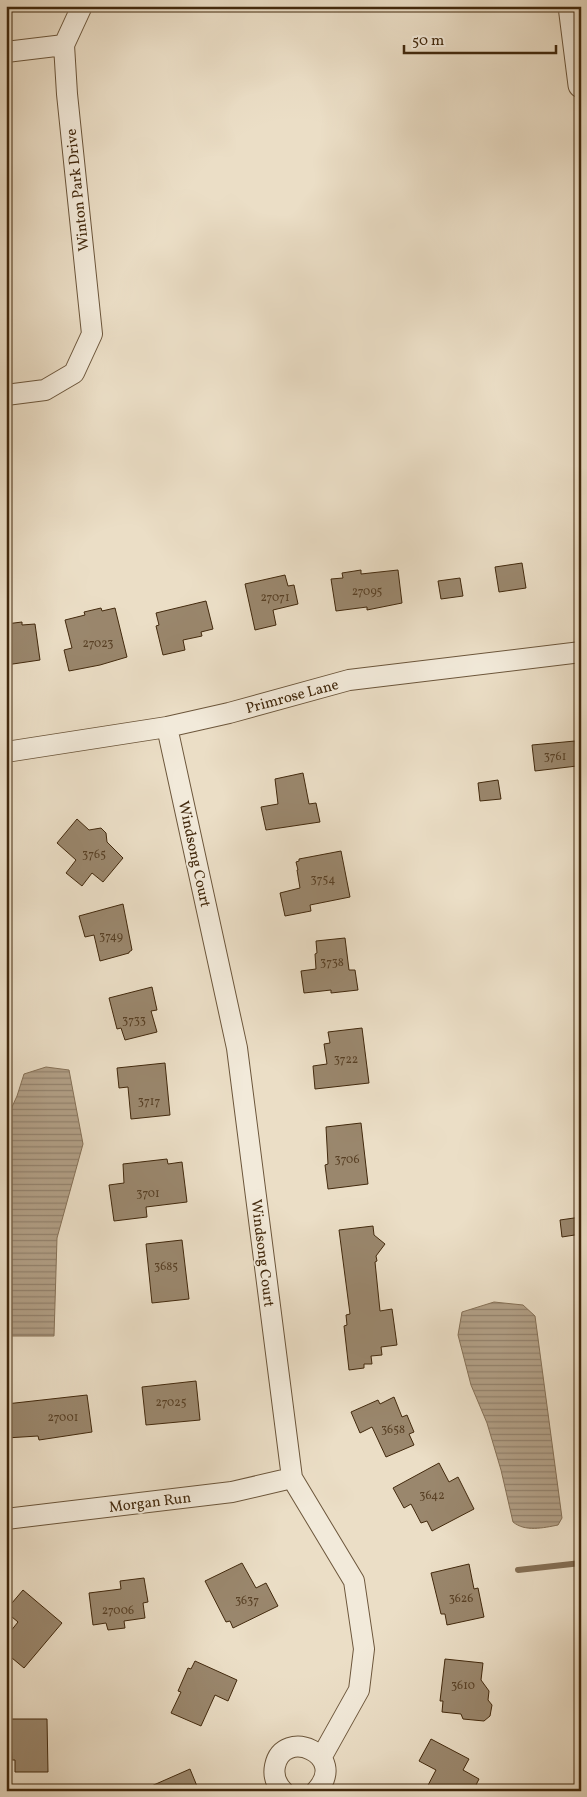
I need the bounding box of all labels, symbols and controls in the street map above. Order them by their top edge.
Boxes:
scale bar [404,22,557,54]
text: 50 m [412,31,444,52]
street label: Winton Park Drive [62,127,95,252]
house number: 27095 [352,584,383,600]
house number: 27071 [260,590,290,606]
house number: 27023 [83,636,113,652]
street label: Primrose Lane [244,675,341,720]
house number: 3761 [544,749,566,765]
street label: Windsong Court [172,799,215,909]
house number: 3765 [82,847,106,863]
house number: 3754 [311,872,335,888]
house number: 3749 [99,929,123,945]
house number: 3738 [320,955,344,971]
house number: 3733 [122,1013,146,1029]
house number: 3722 [334,1052,358,1068]
house number: 3717 [138,1094,160,1110]
house number: 3706 [335,1152,359,1168]
house number: 3701 [136,1186,160,1202]
street label: Windsong Court [244,1198,279,1308]
house number: 3685 [154,1259,178,1275]
house number: 27025 [156,1395,187,1411]
house number: 27001 [48,1410,78,1426]
house number: 3658 [381,1422,405,1438]
street label: Morgan Run [108,1488,193,1519]
house number: 3642 [419,1488,445,1504]
house number: 3626 [449,1591,473,1607]
house number: 3637 [235,1593,259,1609]
house number: 27006 [102,1603,134,1619]
house number: 3610 [451,1678,475,1694]

